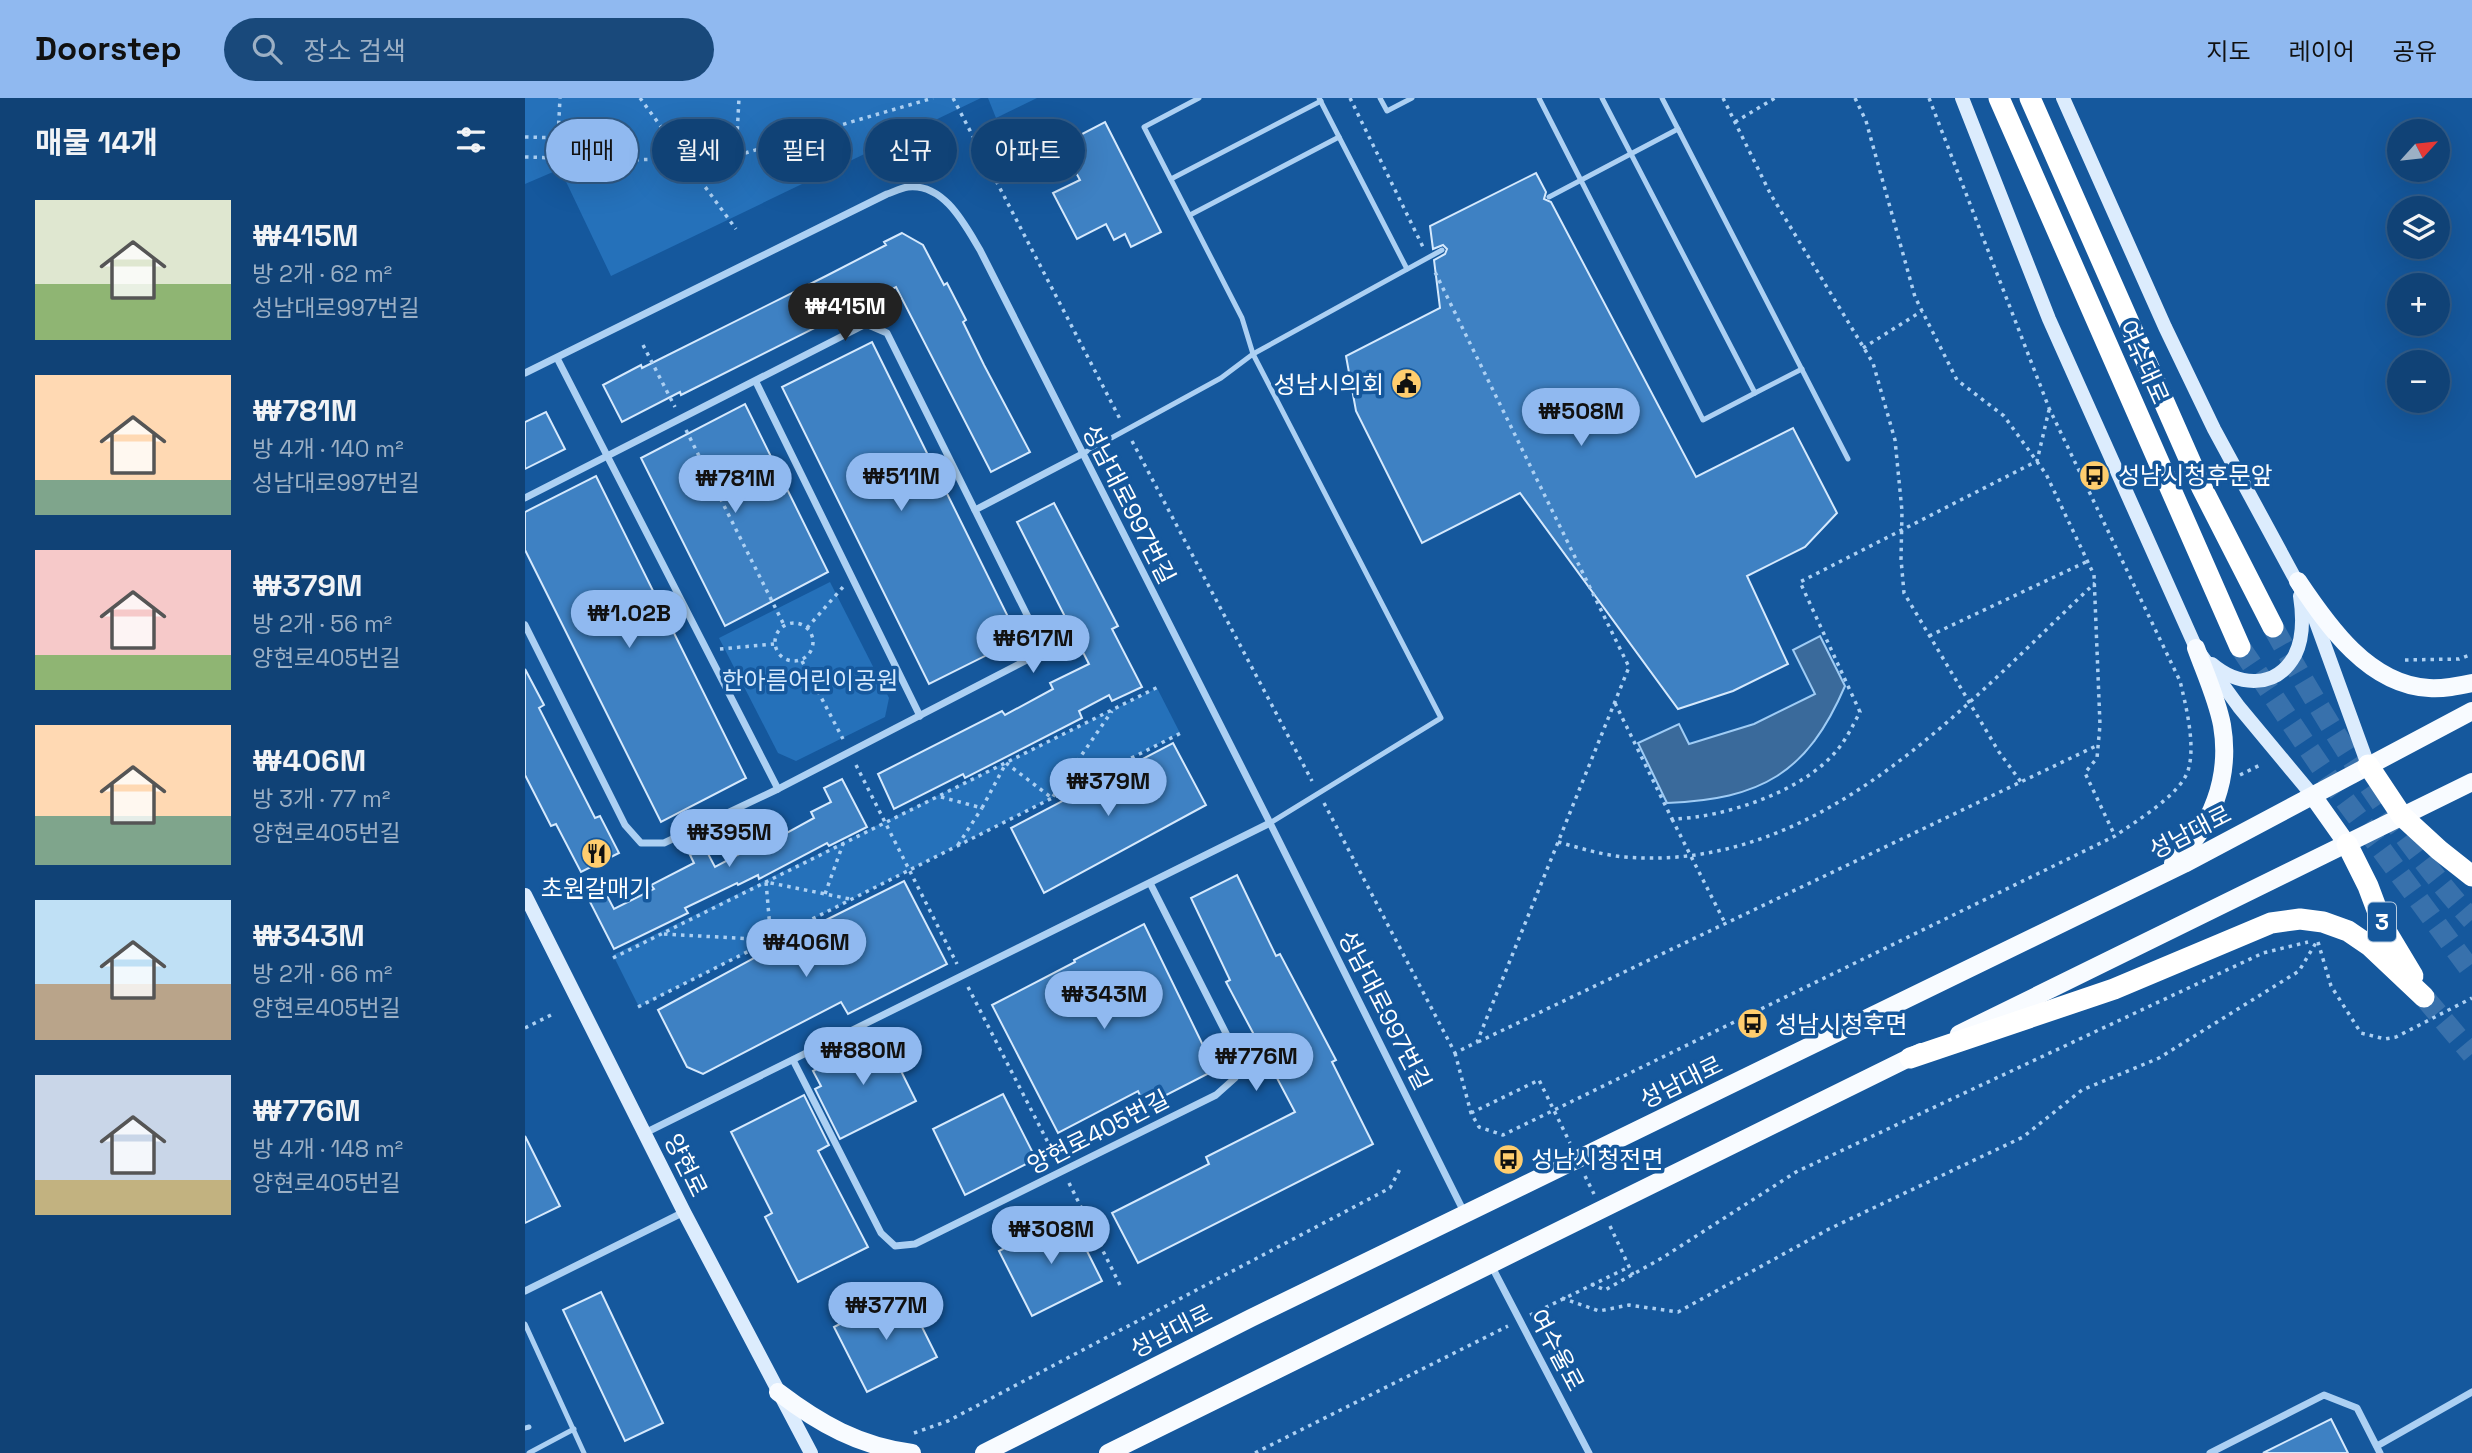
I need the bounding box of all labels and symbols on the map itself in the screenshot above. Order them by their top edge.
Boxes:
north arrow [2387,119,2450,182]
pin: ₩415M [796,284,894,343]
street label: 여수대로 [2112,315,2176,409]
public building icon: 성남시의회 [1390,367,1424,401]
place label: 성남시의회 [1274,369,1384,400]
pin: ₩508M [1532,388,1630,448]
street label: 성남대로997번길 [1075,419,1183,589]
pin: ₩511M [852,454,950,513]
pin: ₩781M [686,456,784,515]
bus stop icon: 성남시청후문앞 [2078,458,2112,492]
place label: 성남시청후문앞 [2118,460,2273,491]
pin: ₩1.02B [572,590,686,650]
pin: ₩617M [984,616,1082,675]
park label: 한아름어린이공원 [722,665,898,696]
pin: ₩379M [1059,758,1157,818]
street label: 성남대로 [2144,798,2236,866]
pin: ₩395M [680,810,778,869]
restaurant icon: 초원갈매기 [579,837,613,871]
place label: 초원갈매기 [541,873,651,904]
road number: 3 [2368,902,2396,942]
pin: ₩406M [757,920,855,979]
street label: 성남대로997번길 [1331,925,1439,1095]
pin: ₩343M [1055,972,1153,1031]
bus stop icon: 성남시청후면 [1735,1007,1769,1041]
place label: 성남시청후면 [1775,1009,1907,1040]
pin: ₩880M [814,1028,912,1087]
pin: ₩776M [1207,1034,1305,1093]
street label: 성남대로 [1635,1049,1727,1115]
street label: 양현로405번길 [1022,1083,1174,1181]
street label: 양현로 [658,1128,714,1202]
bus stop icon: 성남시청전면 [1491,1142,1525,1176]
place label: 성남시청전면 [1531,1144,1663,1175]
pin: ₩308M [1002,1206,1100,1266]
pin: ₩377M [837,1282,935,1342]
street label: 성남대로 [1125,1297,1217,1365]
street label: 여수울로 [1523,1304,1591,1396]

